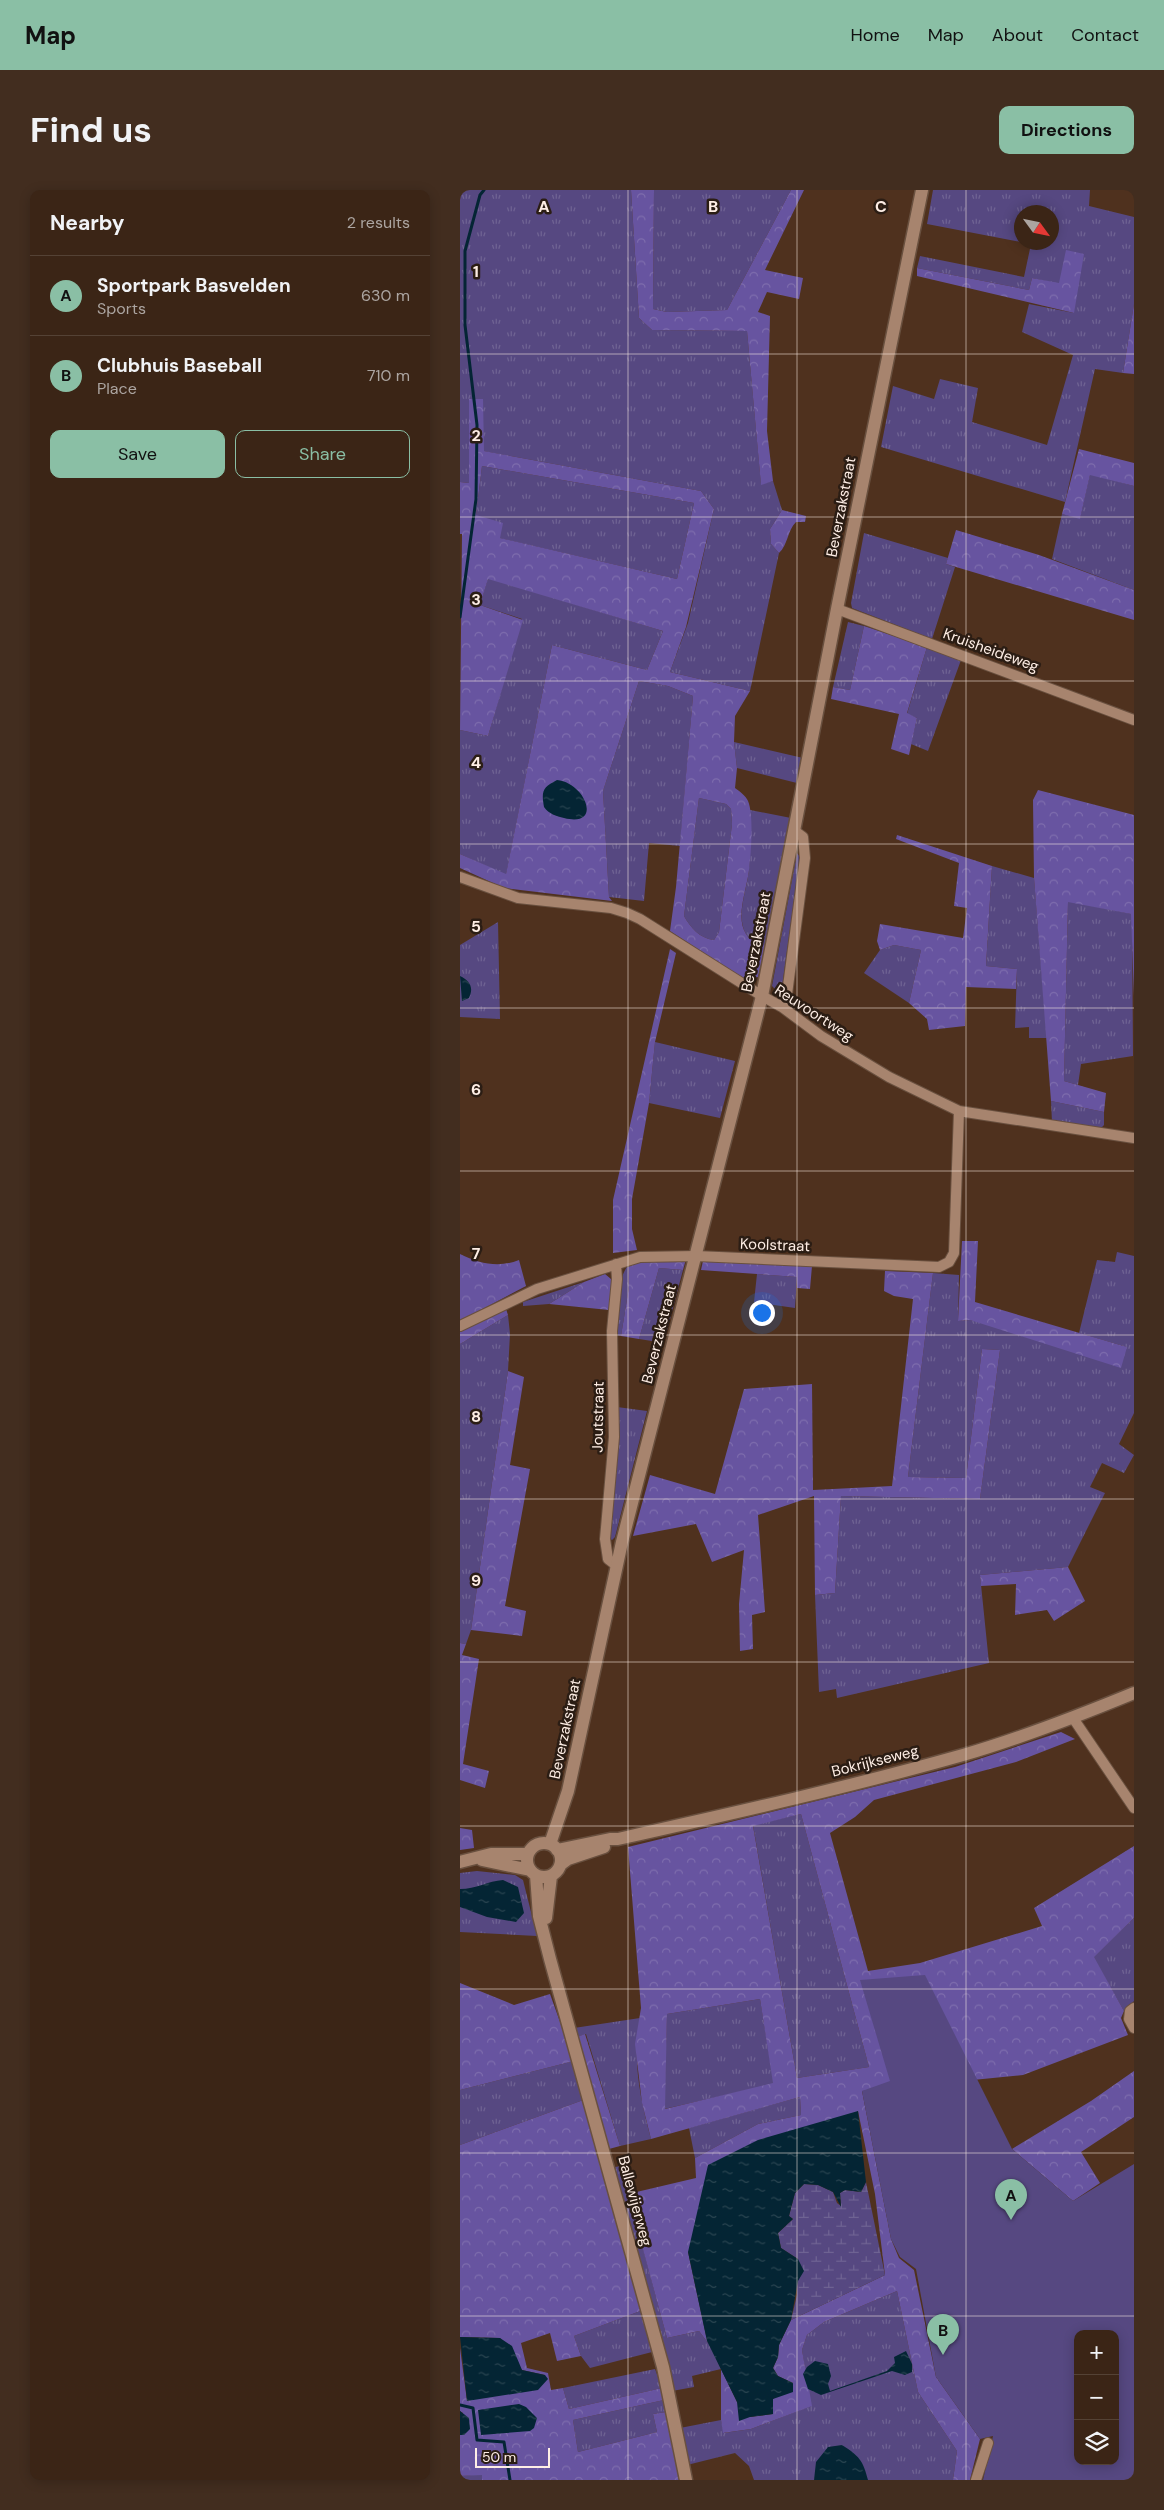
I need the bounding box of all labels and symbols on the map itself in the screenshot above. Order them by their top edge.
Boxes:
text: A [538,196,550,217]
text: B [708,196,718,217]
text: C [875,196,887,217]
north arrow [1014,205,1059,250]
text: 1 [473,261,479,282]
text: 2 [471,425,481,446]
street label: Beverzakstraat [821,455,861,559]
text: 3 [471,589,481,610]
street label: Kruisheideweg [940,623,1042,677]
text: 4 [471,752,481,773]
street label: Beverzakstraat [736,890,776,994]
text: 5 [471,916,481,937]
street label: Reuvoortweg [771,980,857,1046]
text: 6 [471,1079,481,1100]
street label: Koolstraat [740,1234,810,1256]
text: 7 [472,1243,481,1264]
street label: Beverzakstraat [637,1282,681,1386]
your location [749,1300,775,1326]
street label: Joutstraat [587,1381,609,1453]
text: 8 [471,1406,481,1427]
text: 9 [471,1570,481,1591]
street label: Beverzakstraat [545,1677,585,1781]
street label: Bokrijkseweg [829,1741,921,1781]
street label: Ballewijerweg [613,2154,657,2248]
pin: A [995,2179,1027,2220]
pin: B [927,2314,959,2355]
scale bar [475,2445,550,2468]

